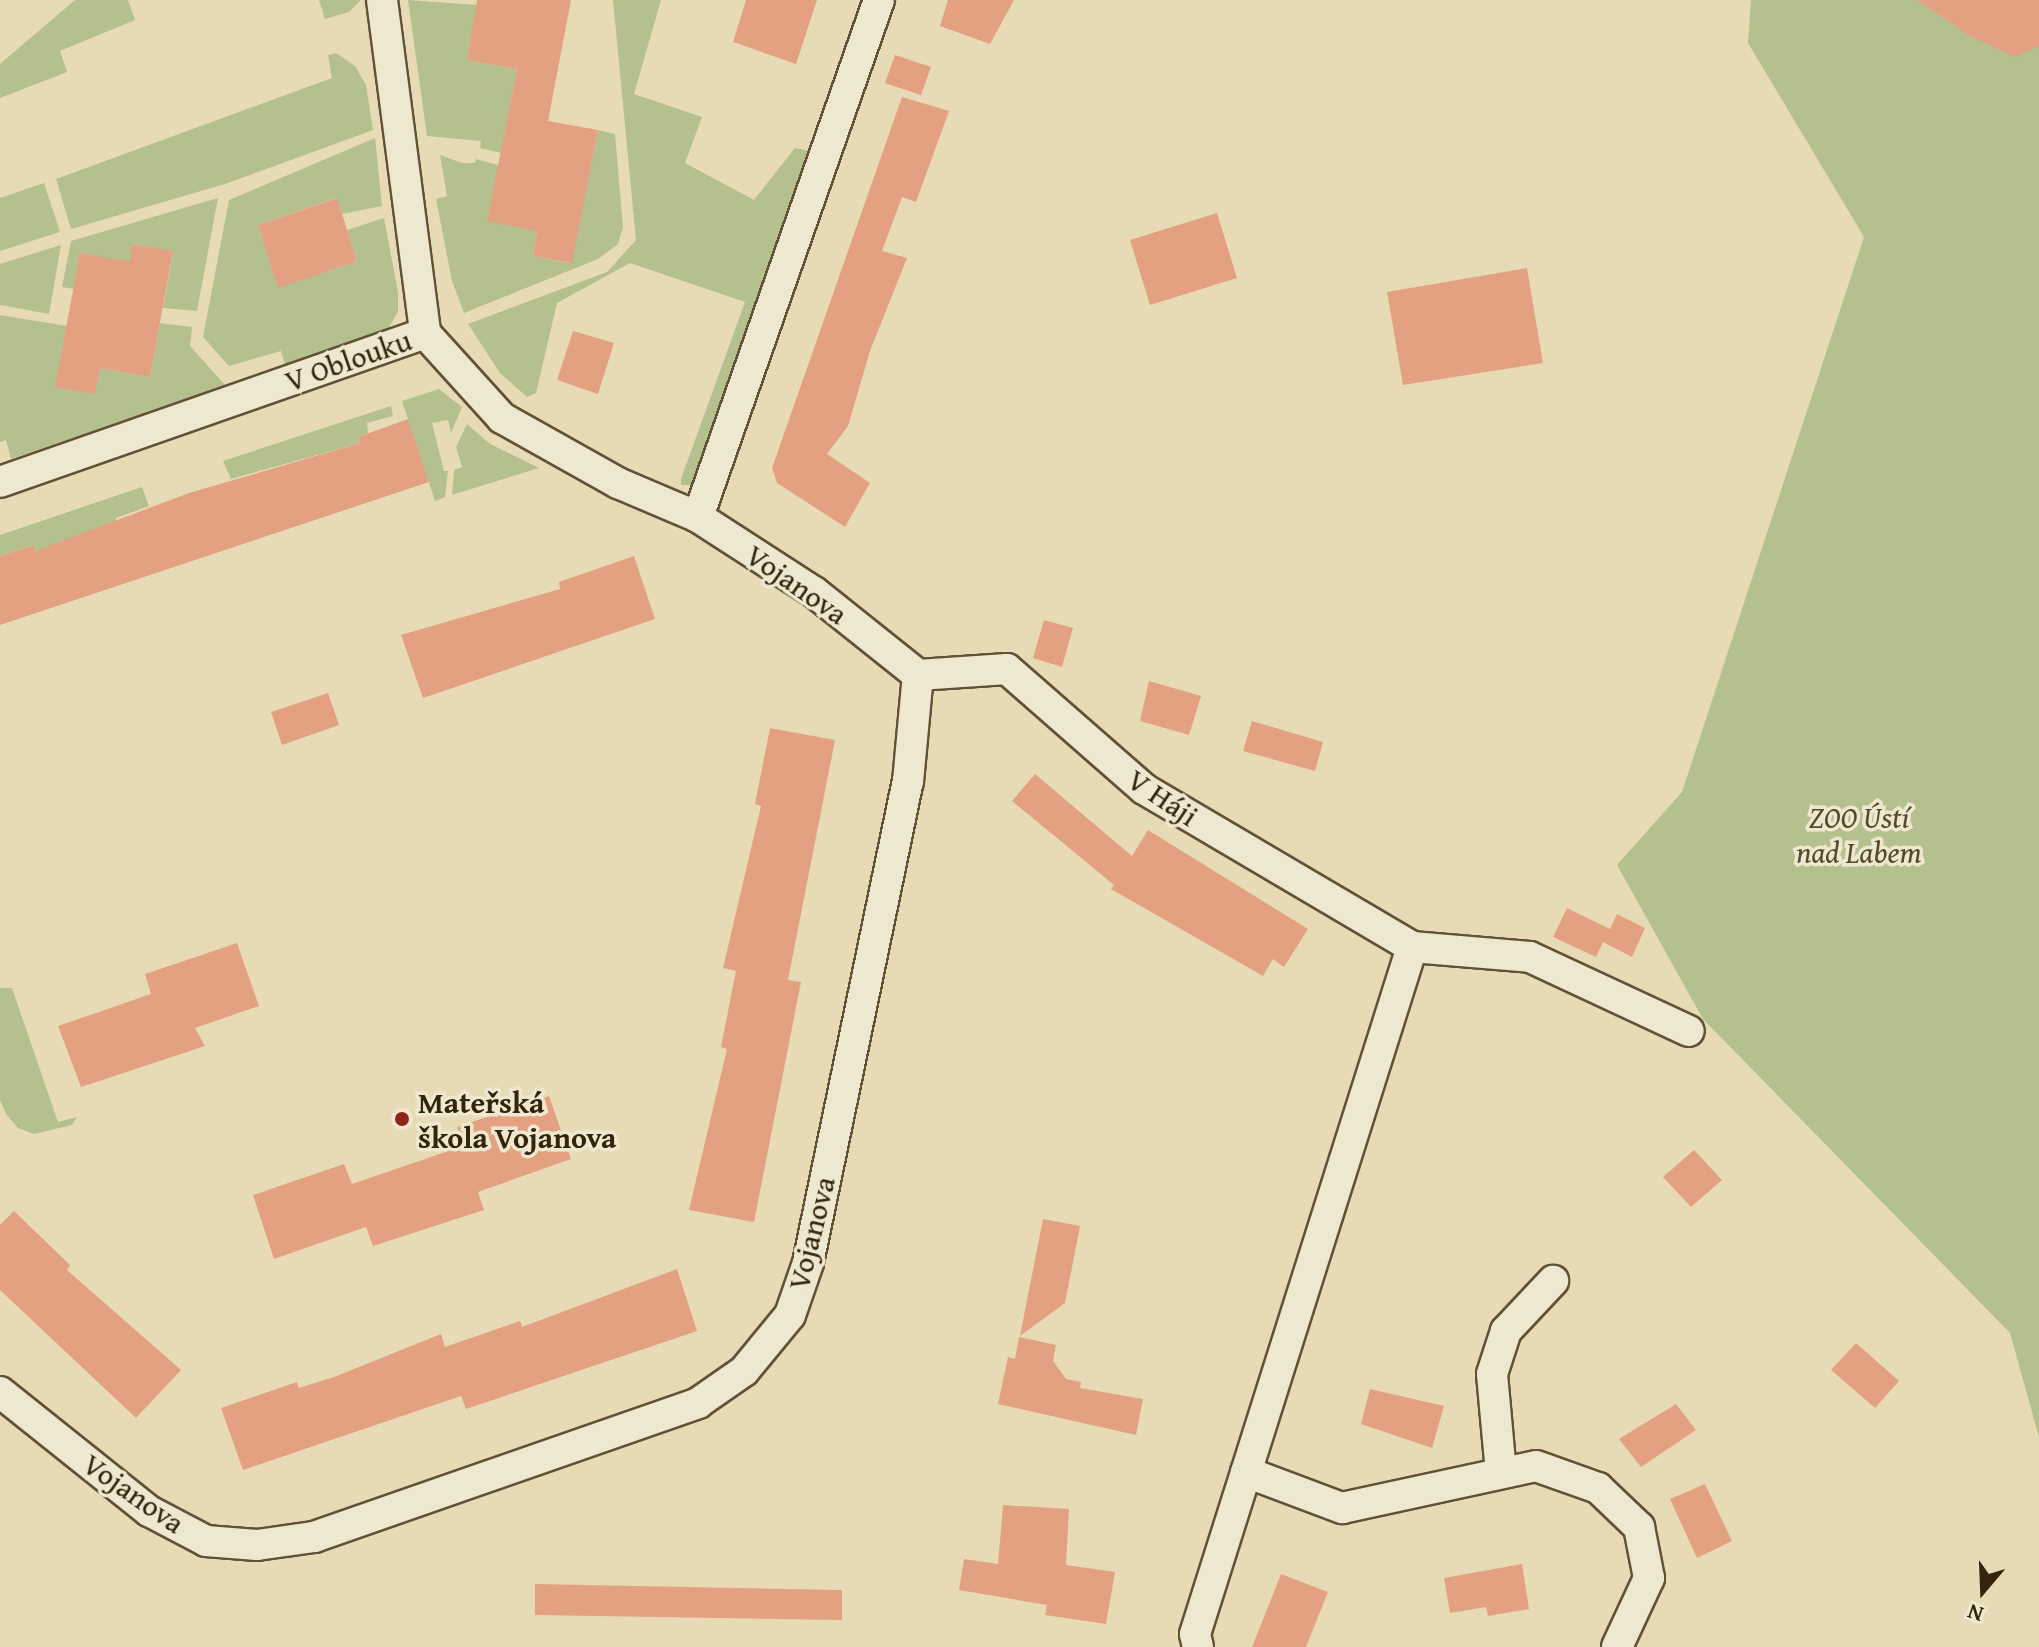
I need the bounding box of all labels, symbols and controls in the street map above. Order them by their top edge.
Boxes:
street label: V Oblouku [280,322,416,398]
street label: Vojanova [739,536,855,632]
street label: V Háji [1121,761,1205,833]
park label: ZOO Ústí nad Labem [1796,799,1922,870]
place label: Mateřská škola Vojanova [418,1084,616,1154]
marker: Mateřská škola Vojanova [393,1110,411,1128]
street label: Vojanova [780,1173,842,1293]
street label: Vojanova [76,1445,192,1541]
north arrow [1943,1551,2023,1631]
text: N [1963,1596,1987,1631]

